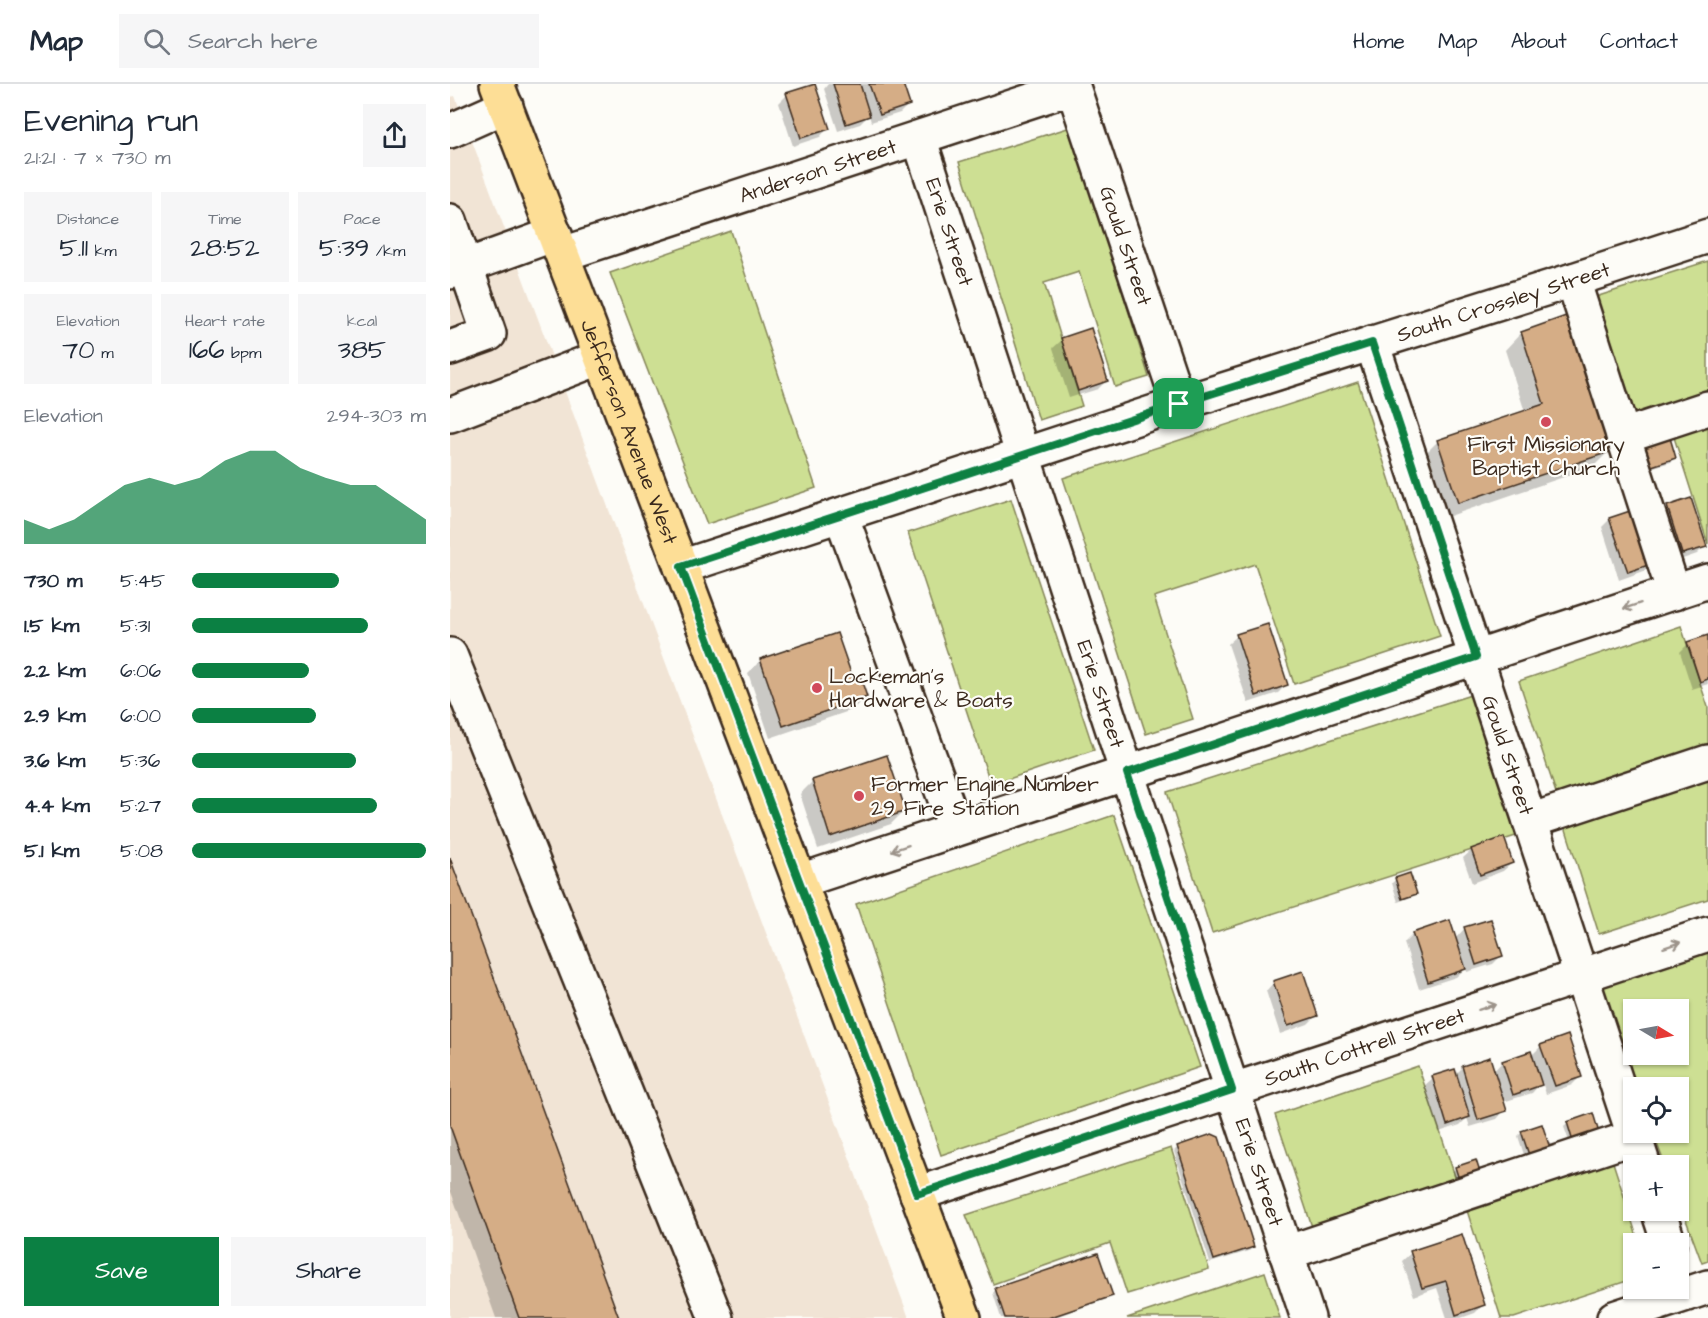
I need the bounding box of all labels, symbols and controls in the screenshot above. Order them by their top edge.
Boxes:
search box [119,14,539,68]
text: Map [30,22,83,61]
icon: search [140,25,173,58]
text: Search here [188,26,318,57]
text: Home [1353,27,1405,56]
text: Map [1438,27,1478,56]
text: About [1511,27,1567,56]
text: Contact [1600,27,1678,56]
text: Evening run [24,98,198,144]
button: share [363,104,426,167]
street label: Anderson Street [735,131,901,210]
text: 21:21 · 7 × 730 m [24,144,171,172]
street label: Erie Street [919,174,981,290]
street label: Gould Street [1093,182,1160,310]
text: Distance [57,208,119,230]
text: Time [208,208,242,230]
text: Pace [343,208,381,230]
text: 5.11 [59,230,88,266]
text: 28:52 [190,230,260,266]
text: 5:39 [319,230,369,266]
text: km [88,240,117,262]
text: /km [369,240,405,262]
street label: South Crossley Street [1393,254,1614,349]
text: Elevation [57,310,119,332]
text: Heart rate [185,310,265,332]
text: kcal [347,310,377,332]
street label: Jefferson Avenue West [573,315,686,549]
text: 70 [62,332,95,368]
text: 166 [189,332,225,368]
text: 385 [338,332,386,368]
text: m [95,342,114,364]
text: bpm [225,342,261,364]
pin [1153,378,1204,429]
icon: arrive [1162,387,1195,420]
text: Elevation [24,402,103,430]
text: 294–303 m [327,402,426,430]
marker: First Missionary Baptist Church [1539,415,1553,429]
place label: First Missionary Baptist Church [1467,430,1625,484]
text: 730 m [24,567,83,595]
text: 5:45 [120,567,165,595]
one-way arrow [1623,601,1642,612]
text: 1.5 km [24,612,79,640]
text: 5:31 [120,612,150,640]
street label: Erie Street [1070,636,1132,752]
text: 2.2 km [24,657,86,685]
text: 6:06 [120,657,161,685]
place label: Lockeman's Hardware & Boats [829,662,1013,715]
marker: Lockeman's Hardware & Boats [810,681,824,695]
street label: Gould Street [1475,691,1542,819]
text: 2.9 km [24,702,86,730]
text: 6:00 [120,702,161,730]
text: 3.6 km [24,747,85,775]
text: 5:36 [120,747,160,775]
place label: Former Engine Number 29 Fire Station [871,770,1099,823]
marker: Former Engine Number 29 Fire Station [852,789,866,803]
text: 4.4 km [24,792,90,820]
text: 5:27 [120,792,161,820]
text: 5.1 km [24,837,79,865]
text: 5:08 [120,837,163,865]
one-way arrow [891,843,910,854]
one-way arrow [1663,939,1681,950]
north arrow [1623,999,1689,1065]
map controls [1623,999,1689,1299]
street label: South Cottrell Street [1260,1000,1469,1093]
one-way arrow [1477,1000,1496,1011]
button: locate [1623,1077,1689,1143]
street label: Erie Street [1228,1115,1291,1230]
button: + [1623,1155,1689,1221]
button: − [1623,1233,1689,1299]
button: Save [24,1237,219,1306]
button: Share [231,1237,426,1306]

